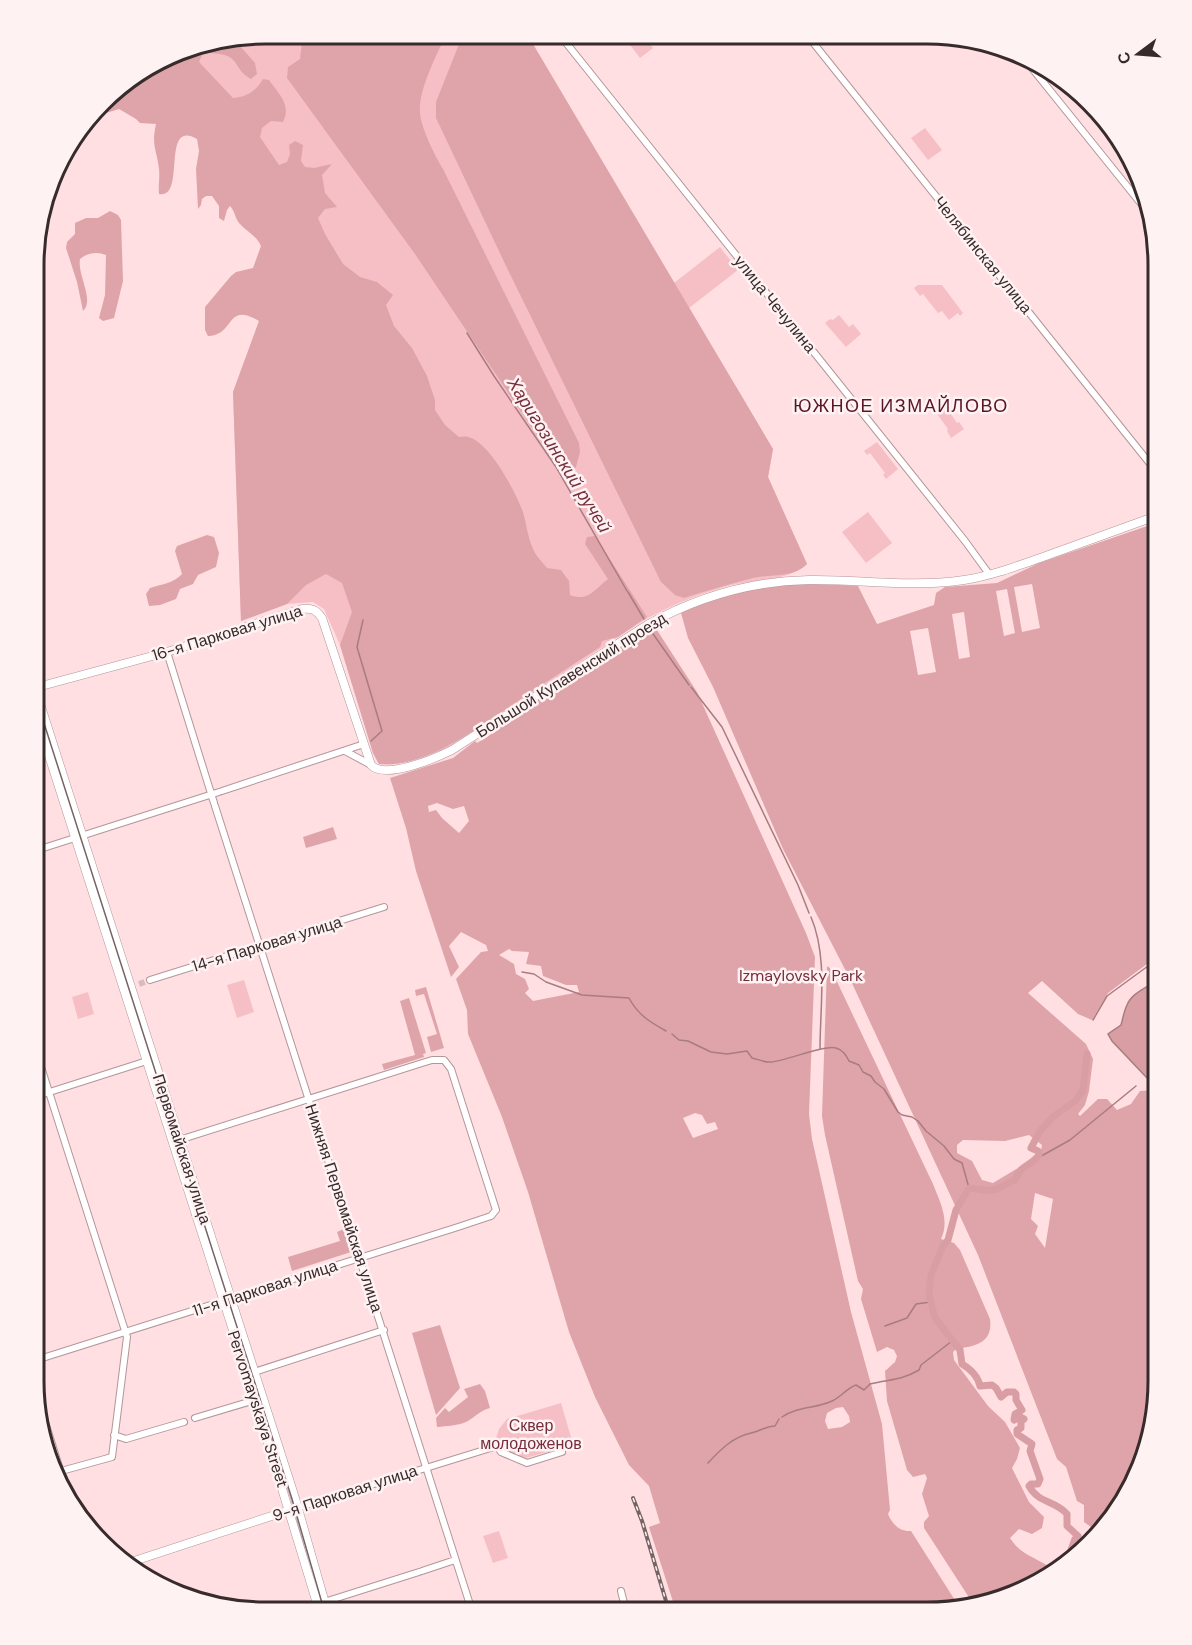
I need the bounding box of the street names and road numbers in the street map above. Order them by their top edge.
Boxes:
street label: Челябинская улица [929,192,1037,318]
street label: улица Чечулина [729,251,821,357]
street label: 16-я Парковая улица [149,600,305,666]
street label: Большой Купавенский проезд [472,607,671,742]
street label: 14-я Парковая улица [189,911,345,977]
street label: Первомайская улица [148,1071,216,1227]
street label: Нижняя Первомайская улица [300,1101,388,1315]
street label: 11-я Парковая улица [190,1255,340,1321]
street label: Pervomayskaya Street [223,1328,293,1490]
street label: 9-я Парковая улица [270,1460,420,1526]

